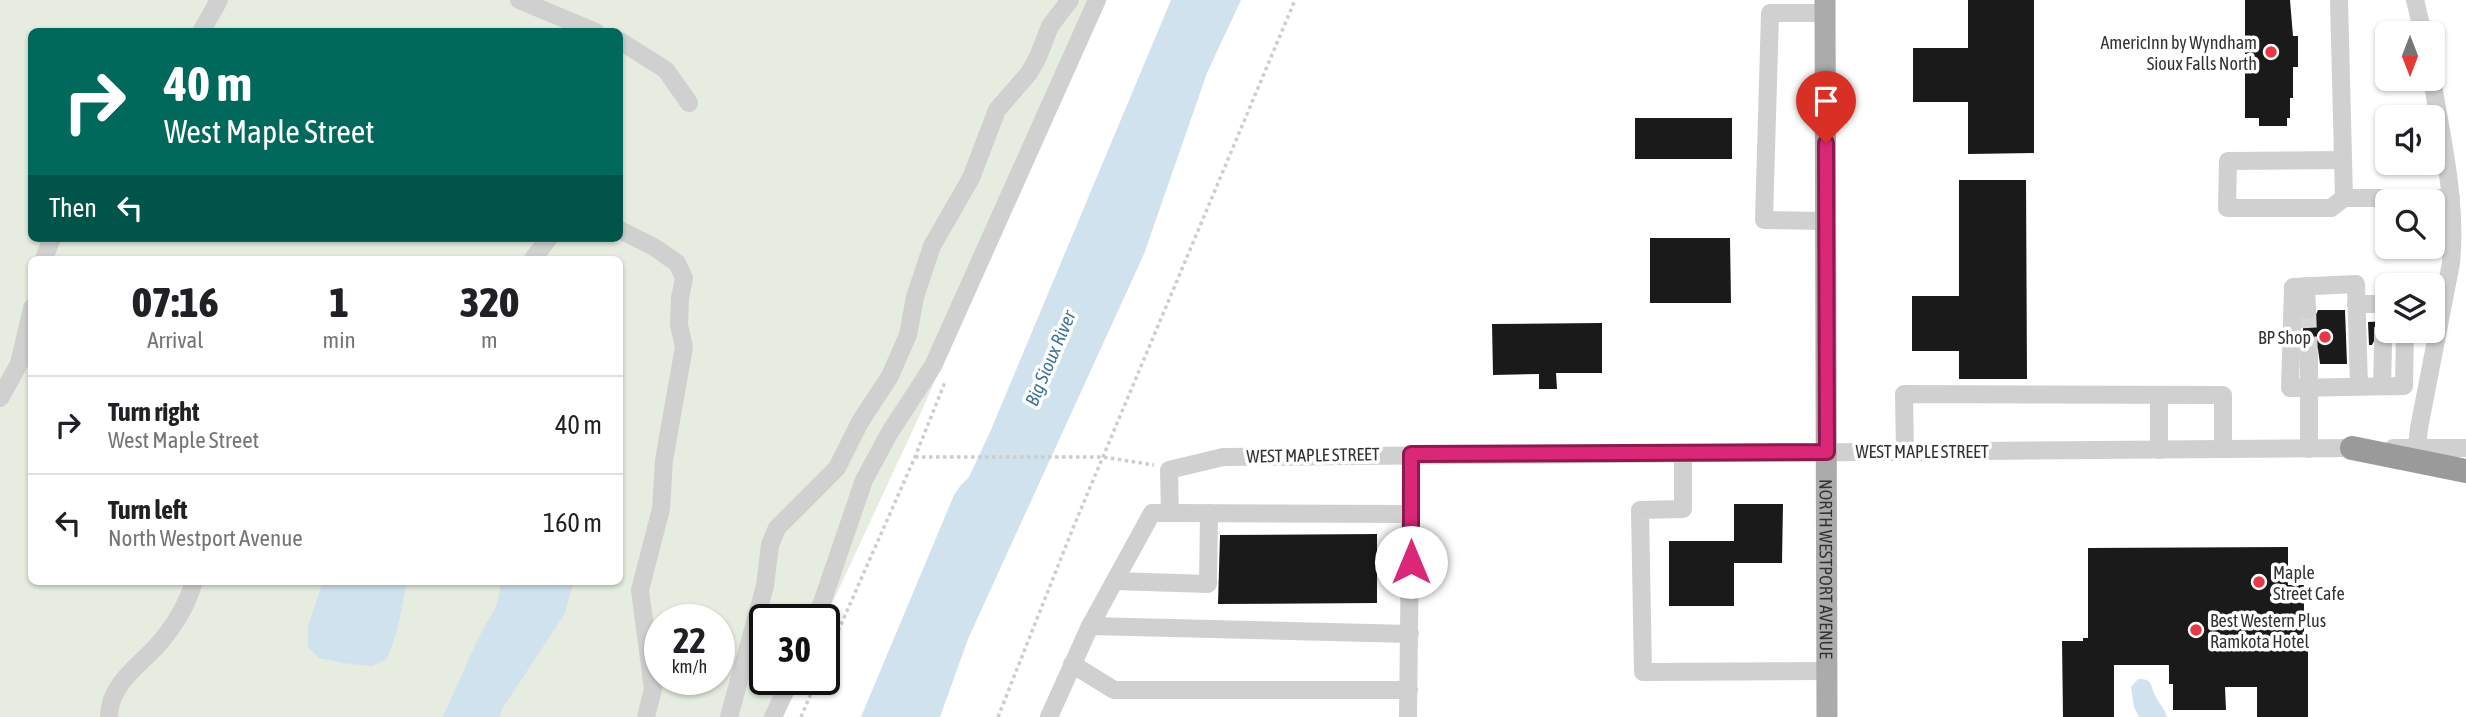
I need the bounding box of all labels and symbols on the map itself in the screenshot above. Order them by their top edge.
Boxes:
north arrow [2375,21,2445,91]
place label: AmericInn by Wyndham Sioux Falls North [2100,32,2257,74]
marker: AmericInn by Wyndham Sioux Falls North [2263,44,2279,60]
pin [1796,71,1856,143]
water label: Big Sioux River [1020,306,1080,409]
place label: BP Shop [2258,327,2311,348]
marker: BP Shop [2317,329,2333,345]
street label: WEST MAPLE STREET [1855,441,1989,462]
street label: WEST MAPLE STREET [1246,443,1380,467]
street label: NORTH WESTPORT AVENUE [1816,479,1837,659]
position arrow [1374,525,1448,599]
place label: Maple Street Cafe [2273,562,2345,604]
marker: Maple Street Cafe [2251,574,2267,590]
speed limit sign: 30 [749,604,840,695]
place label: Best Western Plus Ramkota Hotel [2210,610,2326,652]
marker: Best Western Plus Ramkota Hotel [2188,622,2204,638]

